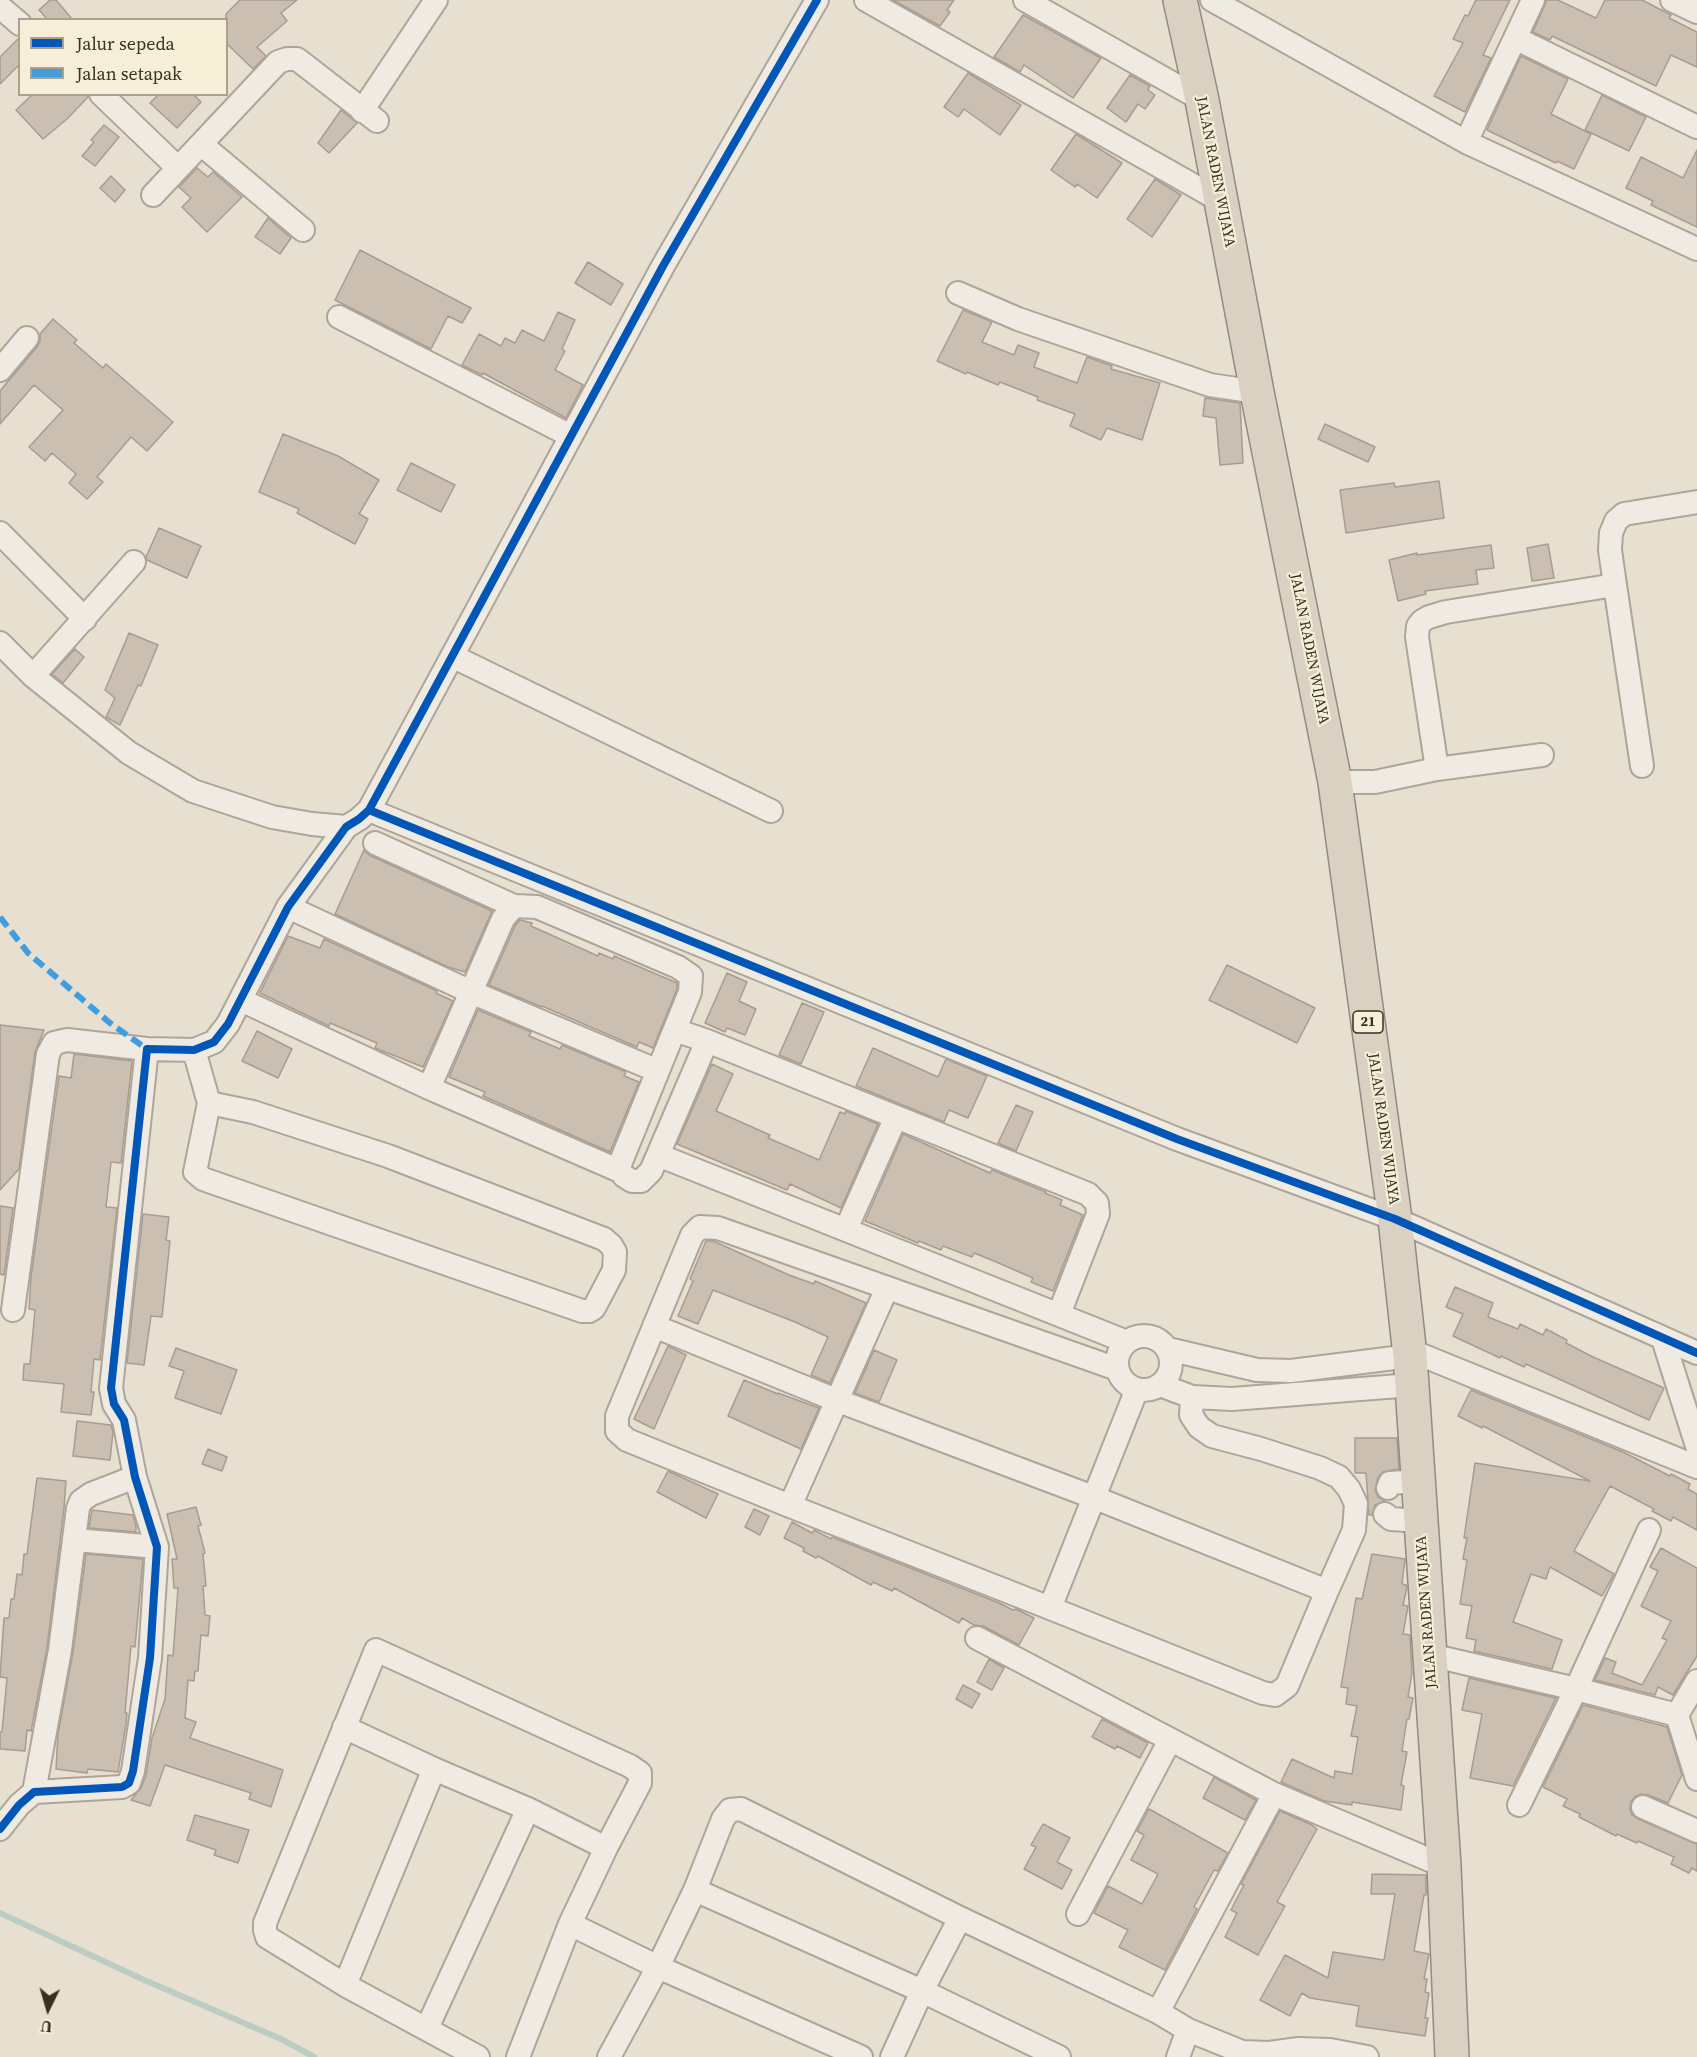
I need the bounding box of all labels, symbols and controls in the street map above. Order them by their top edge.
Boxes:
legend [18,18,228,96]
text: Jalur sepeda [76,31,175,56]
text: Jalan setapak [76,61,182,86]
street label: JALAN RADEN WIJAYA [1192,95,1238,249]
street label: JALAN RADEN WIJAYA [1286,572,1332,726]
road number: 21 [1353,1011,1383,1033]
street label: JALAN RADEN WIJAYA [1363,1052,1403,1206]
street label: JALAN RADEN WIJAYA [1413,1535,1441,1689]
north arrow [18,1979,78,2039]
text: U [40,2015,53,2038]

